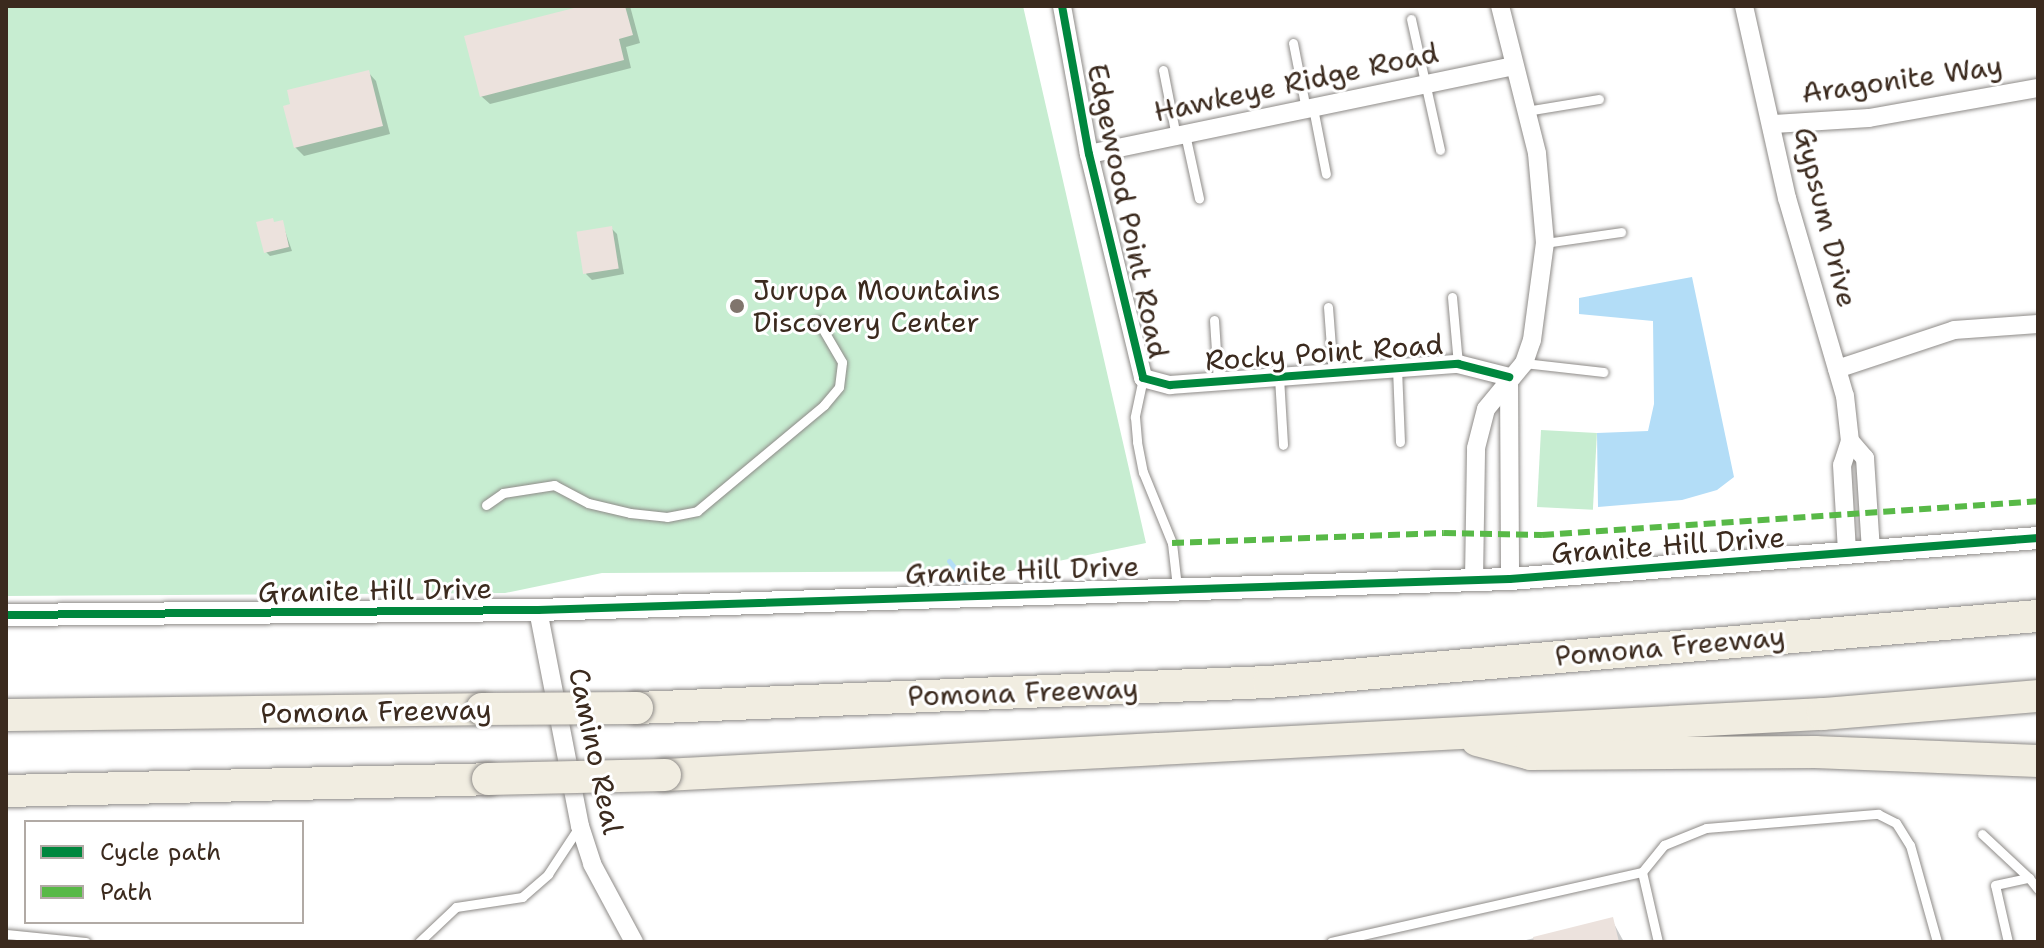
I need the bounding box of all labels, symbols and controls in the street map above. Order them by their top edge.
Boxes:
street label: Hawkeye Ridge Road [1151,35,1441,129]
street label: Aragonite Way [1799,48,2005,110]
street label: Edgewood Point Road [1080,61,1176,361]
street label: Gypsum Drive [1787,123,1865,311]
place label: Jurupa Mountains Discovery Center [753,273,1001,339]
marker: Jurupa Mountains Discovery Center [728,297,746,315]
street label: Rocky Point Road [1204,327,1444,377]
street label: Granite Hill Drive [1550,520,1786,570]
street label: Granite Hill Drive [904,549,1140,591]
street label: Granite Hill Drive [258,571,492,609]
street label: Pomona Freeway [1553,619,1787,673]
street label: Camino Real [562,665,630,837]
street label: Pomona Freeway [907,671,1139,713]
street label: Pomona Freeway [260,692,492,730]
legend [24,820,304,924]
text: Cycle path [100,836,221,868]
text: Path [100,876,152,908]

